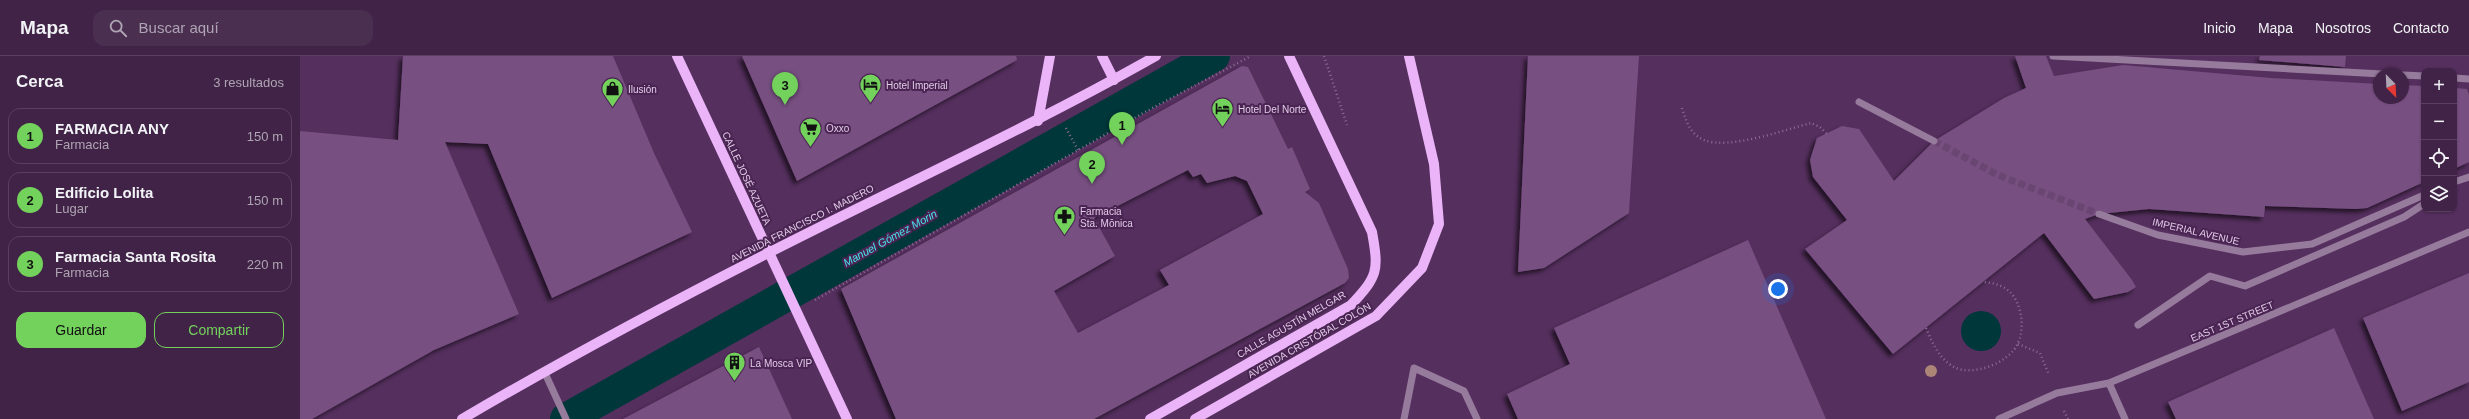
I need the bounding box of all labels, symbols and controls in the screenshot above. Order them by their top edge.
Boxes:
search box [93,10,373,46]
text: Mapa [20,17,69,38]
icon: search [107,17,129,39]
text: Buscar aquí [139,19,219,36]
text: Inicio [2203,20,2236,36]
text: Mapa [2258,20,2293,36]
text: Nosotros [2315,20,2371,36]
text: Contacto [2393,20,2449,36]
north arrow [2373,68,2409,104]
map controls [2421,68,2457,212]
button: + [2421,68,2457,104]
text: Cerca [16,72,63,91]
pin: 3 [772,72,798,105]
hotel icon: Hotel Imperial [858,72,884,105]
text: 3 resultados [213,75,284,90]
shop icon: Ilusión [599,76,625,109]
place label: Hotel Imperial [886,80,948,91]
place label: Ilusión [628,84,657,95]
hotel icon: Hotel Del Norte [1210,96,1236,129]
place label: Hotel Del Norte [1238,104,1307,115]
button: − [2421,104,2457,140]
pin: 1 [1109,112,1135,145]
supermarket icon: Oxxo [798,115,824,148]
text: FARMACIA ANY [55,120,169,137]
place label: Oxxo [826,123,850,134]
text: 1 [26,129,34,144]
text: 150 m [247,129,283,144]
street label: CALLE JOSÉ AZUETA [720,129,774,227]
text: Farmacia [55,137,109,152]
button: locate [2421,140,2457,176]
pin: 2 [1079,151,1105,184]
button: layers [2421,176,2457,212]
street label: AVENIDA FRANCISCO I. MADERO [729,182,876,265]
text: Edificio Lolita [55,184,153,201]
text: 2 [26,193,34,208]
text: 150 m [247,193,283,208]
text: Lugar [55,201,88,216]
pharmacy icon: Farmacia Sta. Mōnica [1051,204,1077,237]
place label: Farmacia Sta. Mōnica [1080,206,1133,229]
water label: Manuel Gómez Morin [841,207,939,269]
street label: IMPERIAL AVENUE [2151,216,2241,247]
text: Farmacia Santa Rosita [55,248,216,265]
text: 3 [26,257,34,272]
text: 220 m [247,257,283,272]
text: Farmacia [55,265,109,280]
your location [1768,279,1788,299]
street label: CALLE AGUSTÍN MELGAR [1235,288,1347,360]
street label: EAST 1ST STREET [2189,299,2275,344]
street label: AVENIDA CRISTÓBAL COLÓN [1245,300,1373,380]
button: Guardar [16,312,146,348]
button: Compartir [154,312,284,348]
building icon: La Mosca VIP [721,350,747,383]
place label: La Mosca VIP [750,358,813,369]

